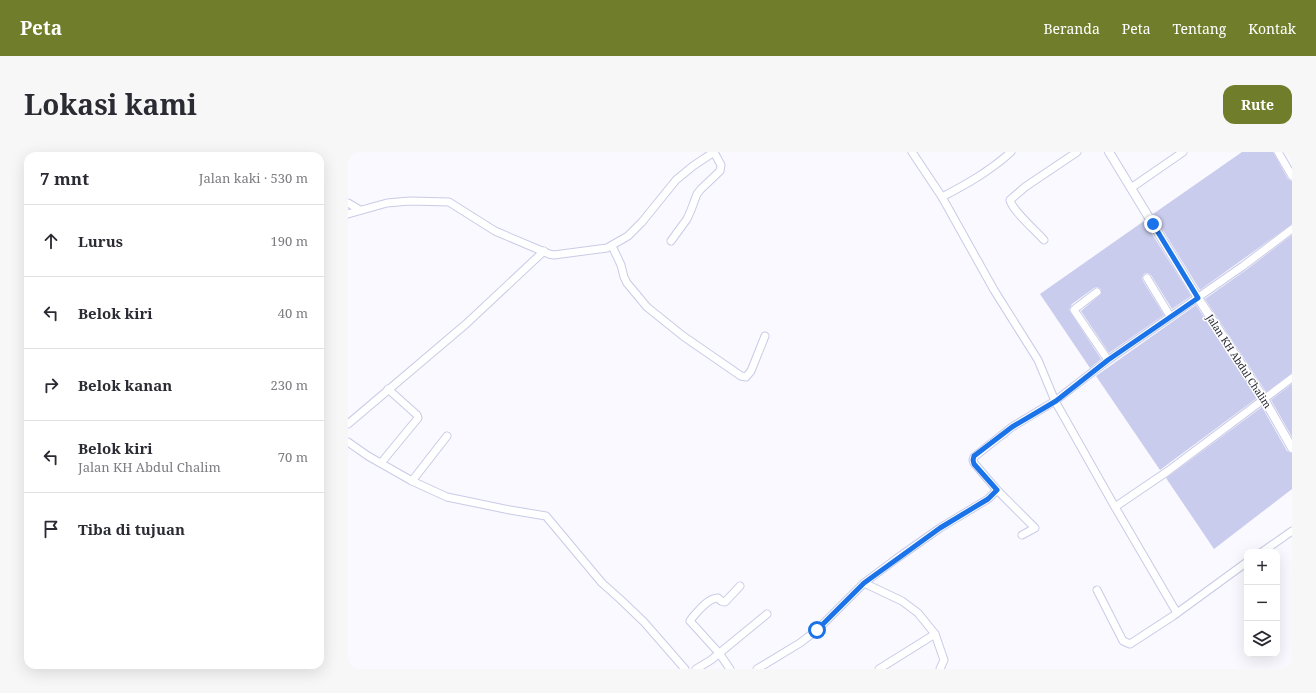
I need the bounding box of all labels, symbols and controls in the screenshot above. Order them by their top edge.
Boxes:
text: Peta [20,15,62,41]
text: Beranda [1043,19,1100,38]
text: Peta [1122,19,1151,38]
text: Tentang [1173,19,1226,38]
text: Kontak [1248,19,1296,38]
text: Lokasi kami [24,85,197,123]
button: Rute [1223,85,1292,124]
text: 7 mnt [40,167,89,190]
text: Jalan kaki · 530 m [199,169,308,187]
route end [1144,215,1162,233]
icon: ahead [40,230,62,252]
text: Lurus [78,231,123,251]
text: 190 m [271,232,308,250]
icon: left [40,302,62,324]
text: Belok kiri [78,303,153,323]
text: 40 m [278,304,308,322]
street label: Jalan KH Abdul Chalim [1203,310,1275,411]
icon: right [40,374,62,396]
text: Belok kanan [78,375,172,395]
text: 230 m [271,376,308,394]
text: Belok kiri [78,438,153,458]
icon: left [40,446,62,468]
text: 70 m [278,448,308,466]
text: Jalan KH Abdul Chalim [78,458,221,476]
icon: arrive [40,518,62,540]
text: Tiba di tujuan [78,519,185,539]
map controls [1244,549,1280,657]
button: + [1244,549,1280,585]
button: − [1244,585,1280,621]
route start [808,621,826,639]
button: layers [1244,621,1280,657]

